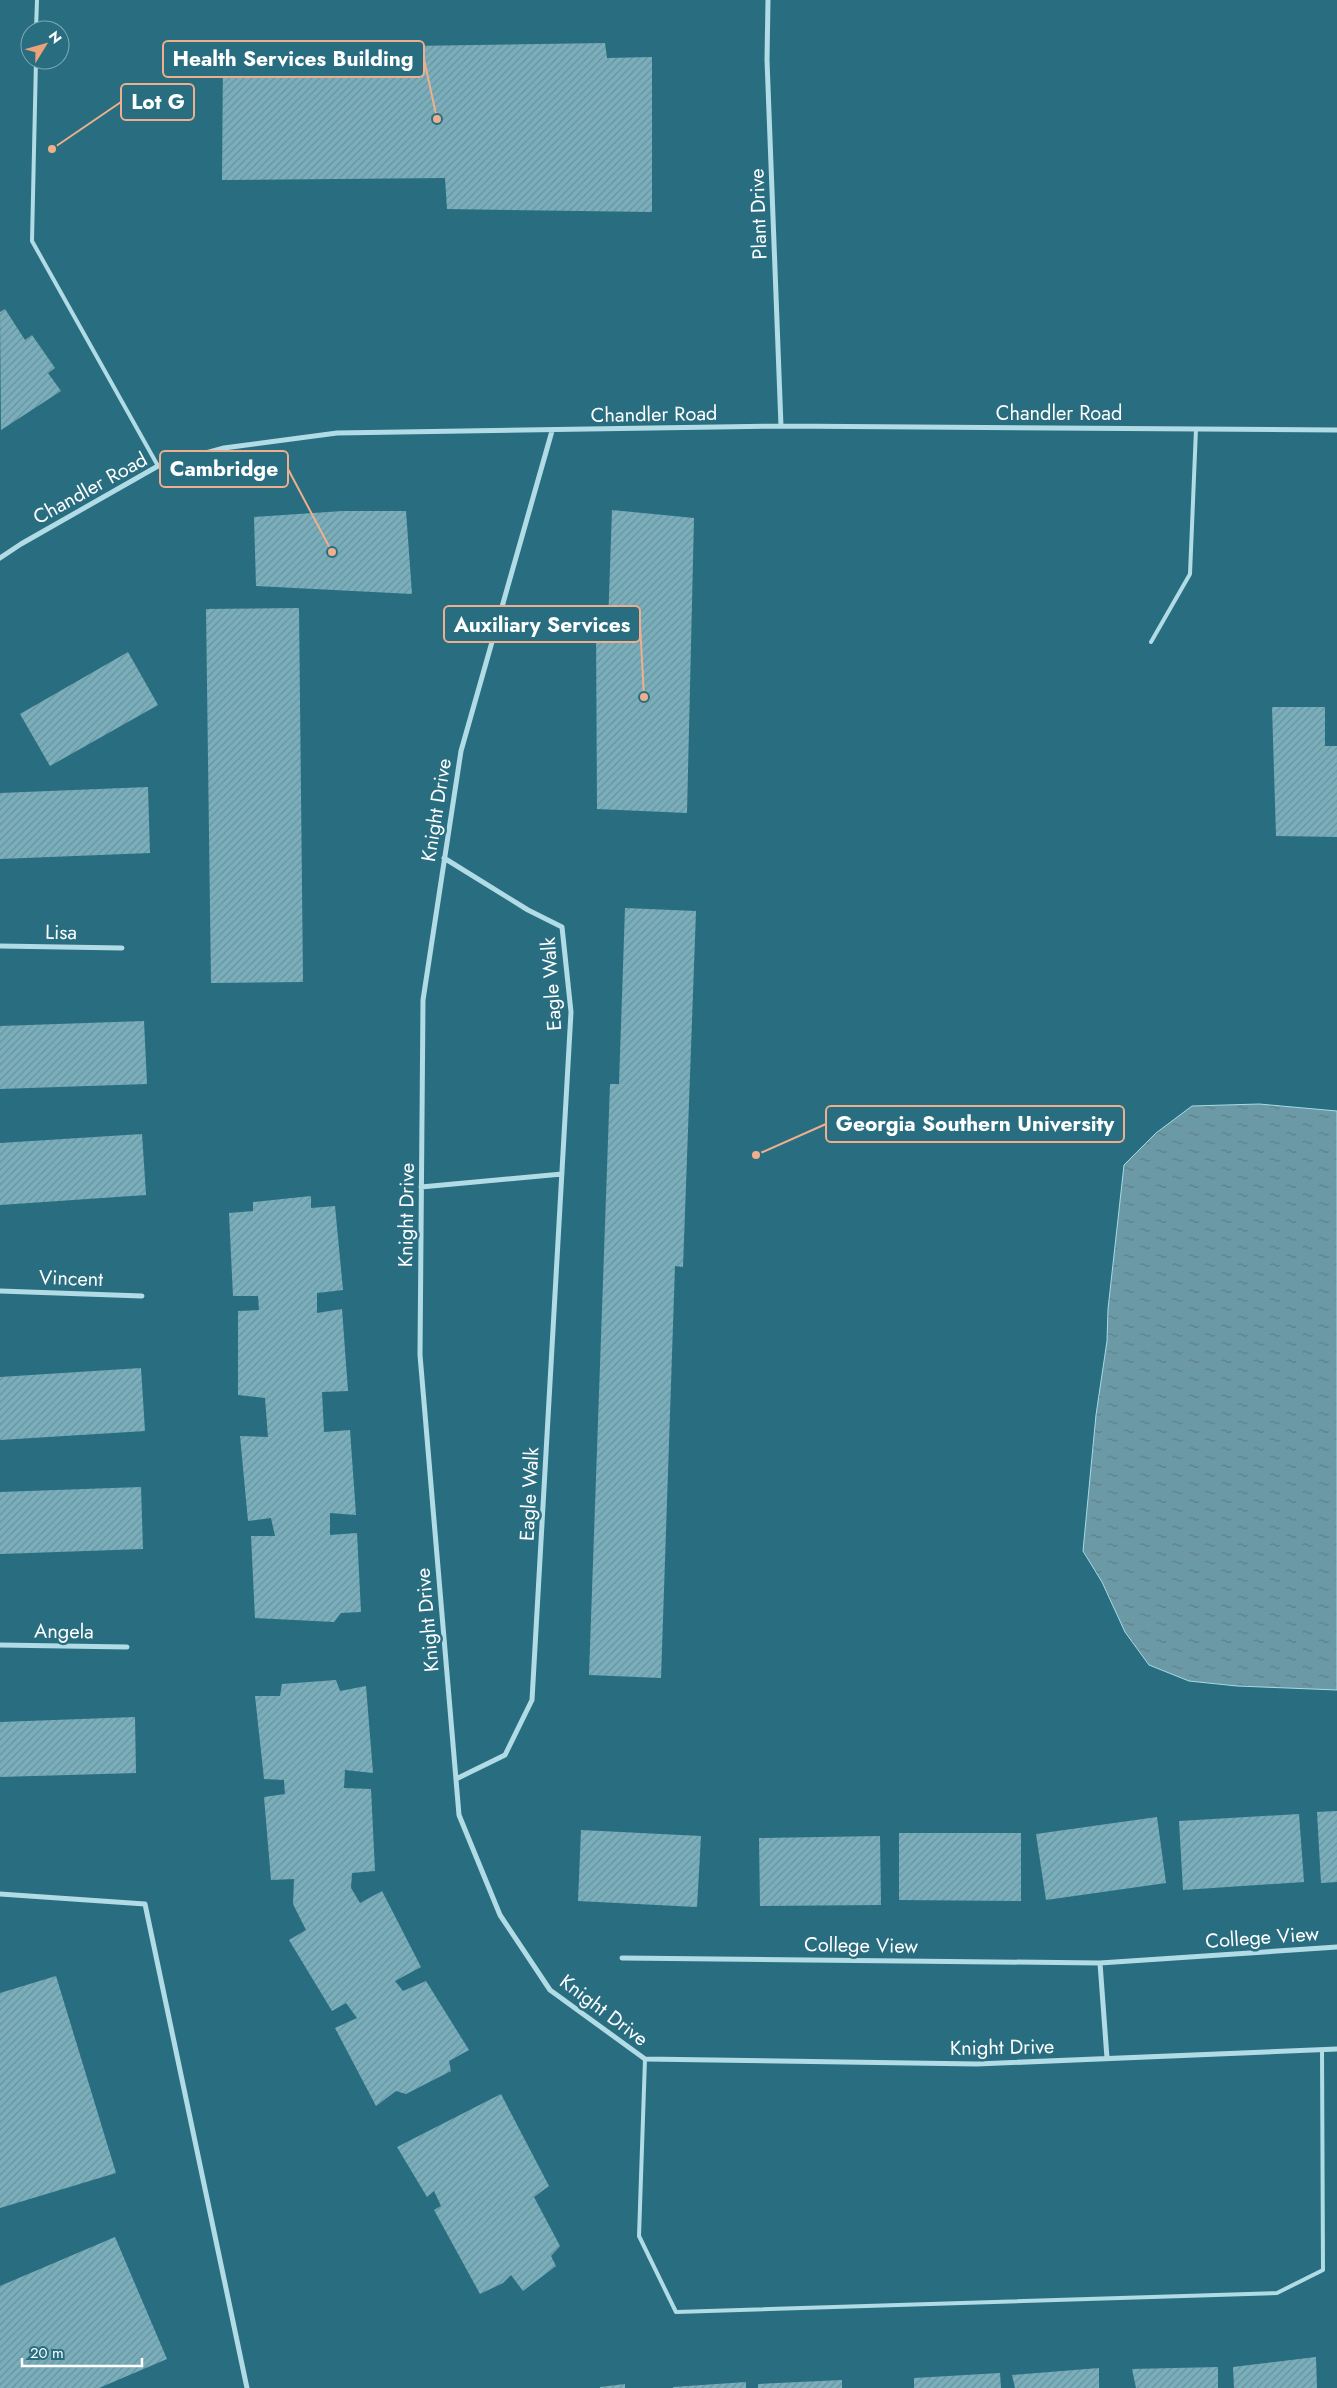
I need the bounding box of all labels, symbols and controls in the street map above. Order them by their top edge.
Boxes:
north arrow [20,20,70,70]
text: N [44,27,67,48]
callout: Health Services Building [163,41,424,77]
text: Health Services Building [172,44,414,74]
callout: Lot G [121,84,194,120]
text: Lot G [131,87,185,117]
street label: Plant Drive [742,168,775,260]
street label: Chandler Road [590,399,718,430]
street label: Chandler Road [996,399,1122,428]
street label: Chandler Road [28,445,153,532]
callout: Cambridge [160,451,288,487]
text: Cambridge [170,454,278,484]
callout: Auxiliary Services [444,606,640,642]
text: Auxiliary Services [453,610,631,640]
street label: Knight Drive [414,756,459,864]
street label: Lisa [45,918,77,947]
street label: Eagle Walk [534,936,569,1032]
callout: Georgia Southern University [826,1106,1124,1142]
text: Georgia Southern University [836,1109,1115,1139]
street label: Knight Drive [391,1163,422,1267]
street label: Vincent [38,1263,104,1294]
street label: Eagle Walk [513,1446,546,1542]
street label: Knight Drive [409,1567,446,1673]
street label: Angela [34,1616,94,1647]
street label: College View [1204,1919,1320,1956]
street label: College View [804,1930,919,1961]
street label: Knight Drive [553,1967,654,2053]
street label: Knight Drive [950,2032,1054,2063]
scale bar [22,2336,142,2368]
text: 20 m [30,2342,64,2364]

